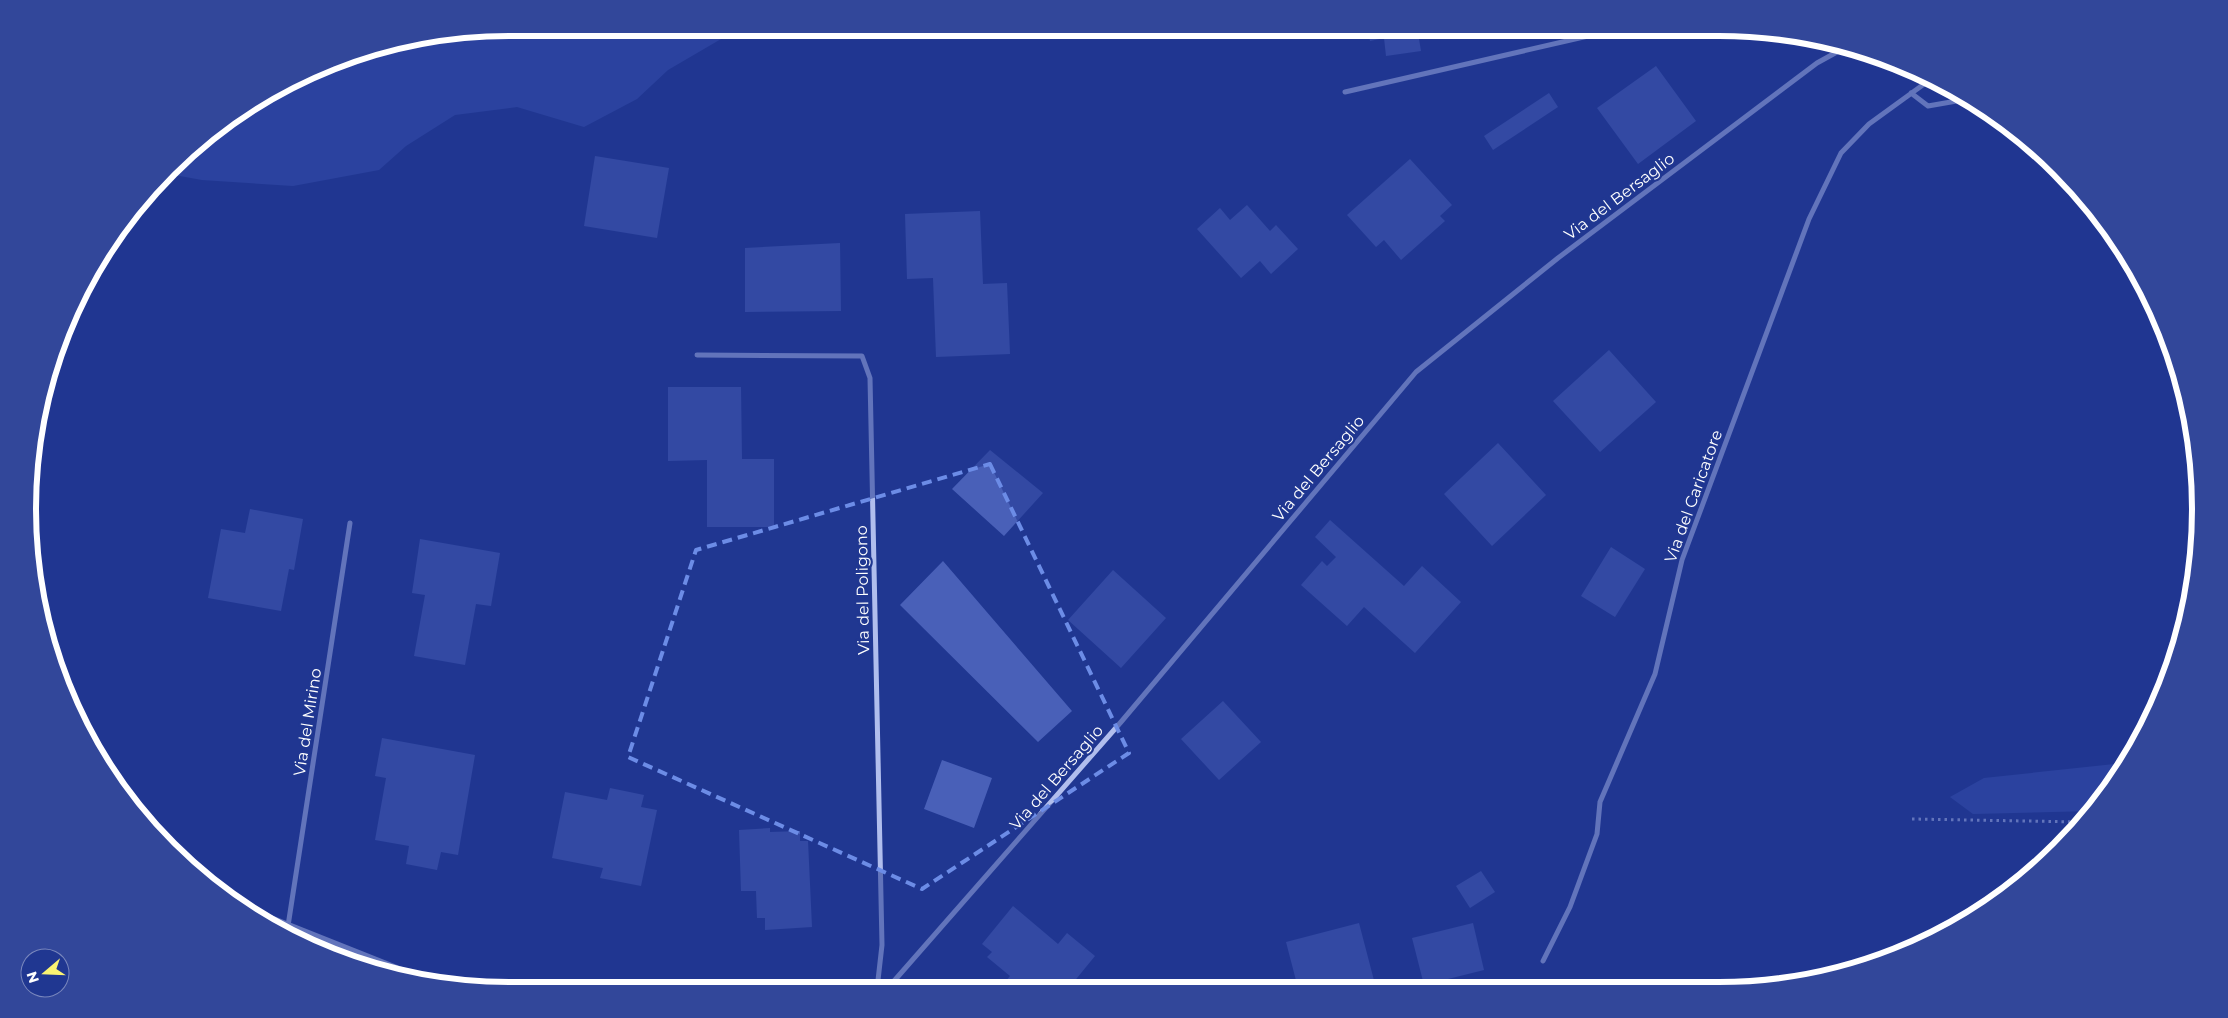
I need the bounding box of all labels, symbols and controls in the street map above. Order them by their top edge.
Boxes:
street label: Via del Bersaglio [1561,149,1678,244]
street label: Via del Bersaglio [1268,411,1368,525]
street label: Via del Caricatore [1661,427,1726,565]
street label: Via del Poligono [852,525,873,655]
street label: Via del Mirino [290,667,325,777]
street label: Via del Bersaglio [1006,721,1107,834]
north arrow [20,948,70,998]
text: N [22,969,43,986]

